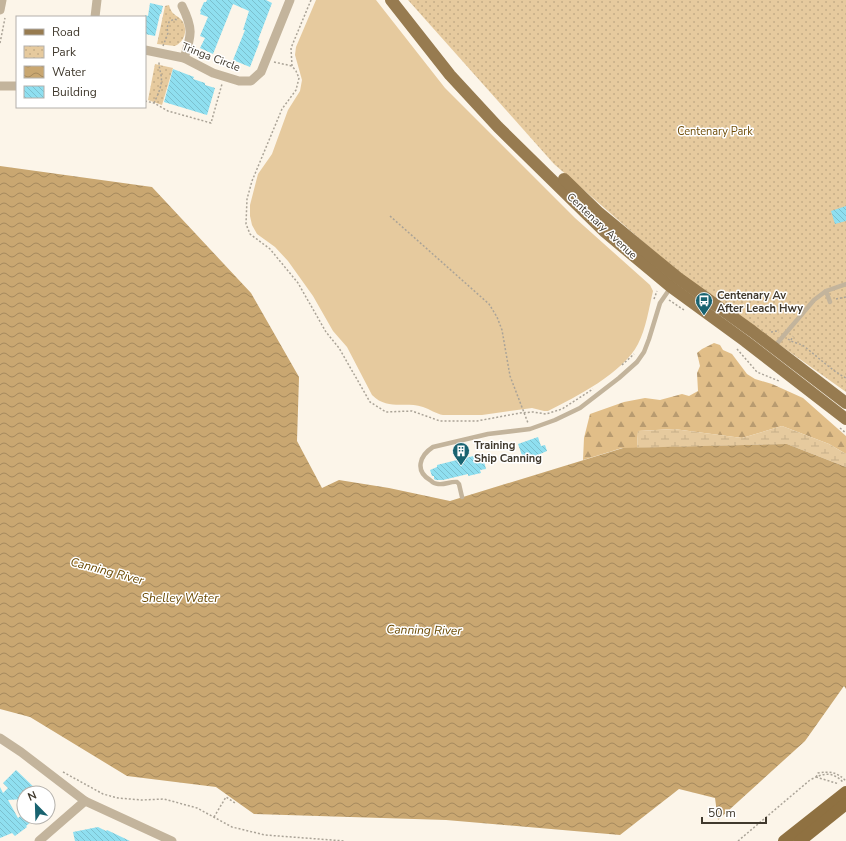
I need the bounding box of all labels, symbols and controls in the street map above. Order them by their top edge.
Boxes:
legend [16,16,146,108]
text: Road [52,24,80,40]
street label: Tringa Circle [180,39,243,75]
text: Park [52,44,77,60]
text: Water [52,64,86,80]
text: Building [52,84,97,100]
park label: Centenary Park [677,124,753,139]
street label: Centenary Avenue [564,189,641,263]
place label: Centenary Av After Leach Hwy [717,288,803,316]
bus stop icon: Centenary Av After Leach Hwy [694,291,714,316]
place label: Training Ship Canning [474,438,542,466]
building icon: Training Ship Canning [451,441,471,466]
water label: Canning River [69,554,146,589]
water label: Shelley Water [142,590,219,606]
water label: Canning River [386,621,462,639]
north arrow [16,785,56,825]
text: N [26,788,39,805]
scale bar [702,799,766,825]
text: 50 m [708,805,736,821]

